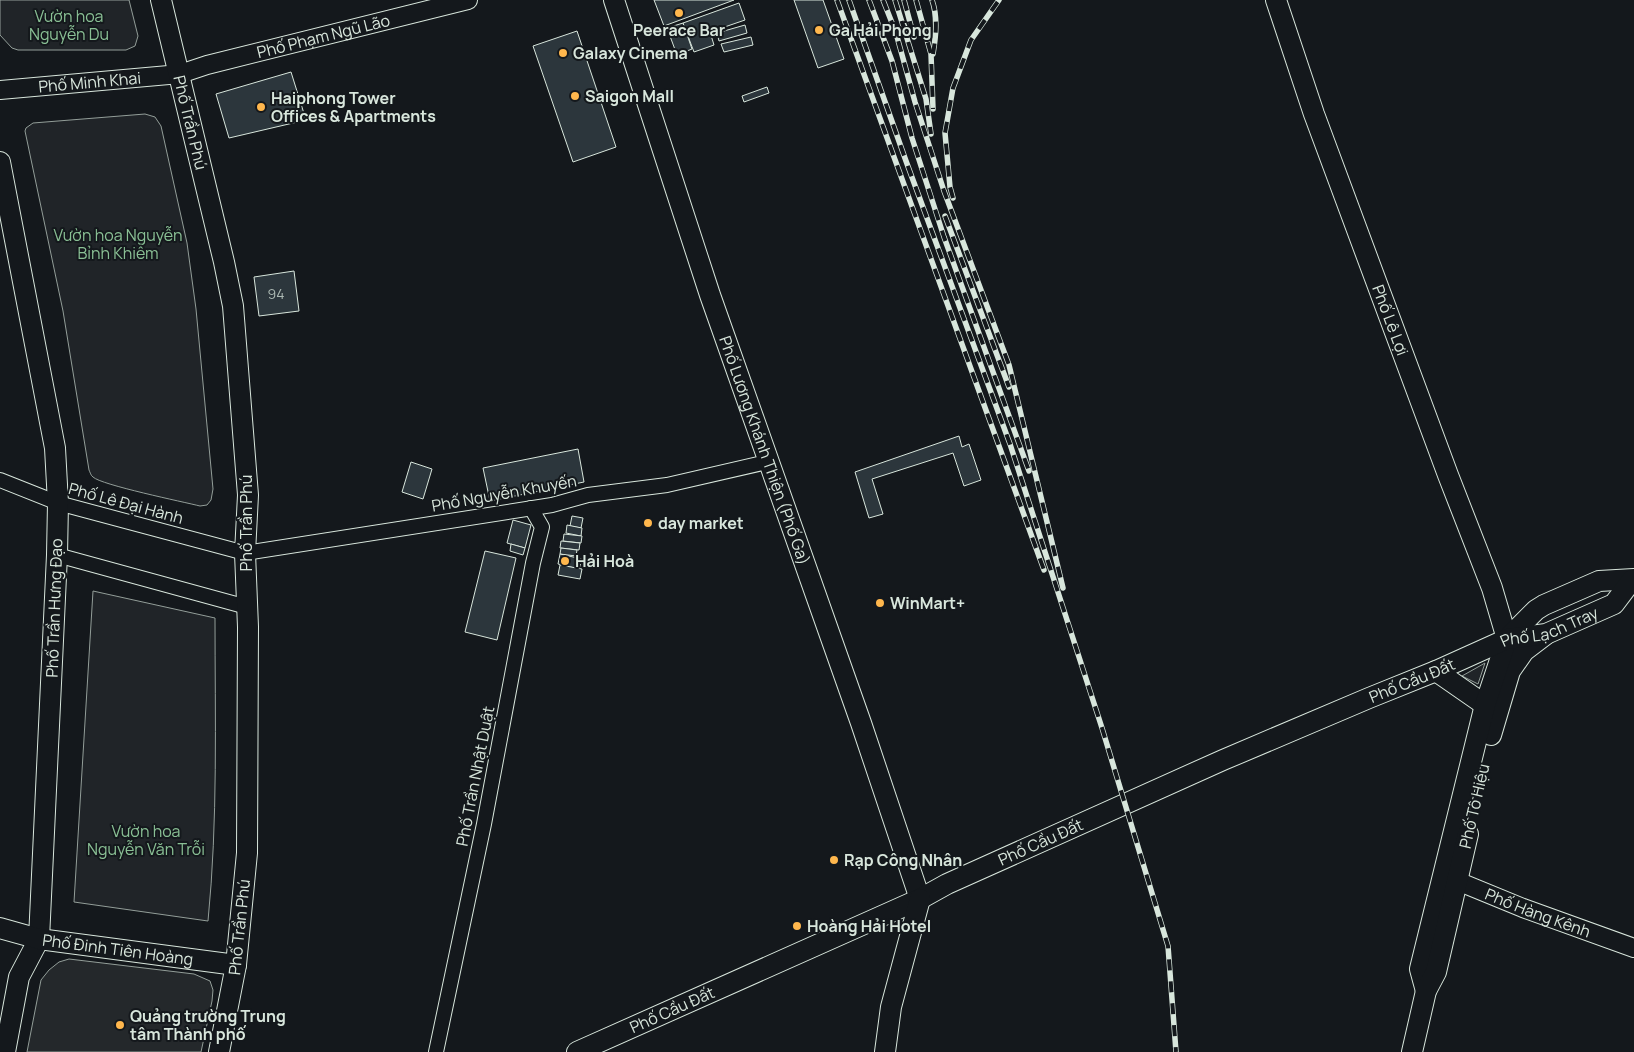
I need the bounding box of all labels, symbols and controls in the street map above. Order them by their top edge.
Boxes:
park label: Vườn hoa Nguyễn Du [29,5,109,45]
marker: Peerace Bar [673,7,685,19]
street label: Phố Phạm Ngũ Lão [254,9,392,63]
place label: Peerace Bar [633,19,725,41]
place label: Ga Hải Phòng [829,19,932,41]
marker: Ga Hải Phòng [813,24,825,36]
place label: Galaxy Cinema [573,42,688,64]
marker: Galaxy Cinema [557,47,569,59]
street label: Phố Minh Khai [37,67,142,98]
street label: Phố Trần Phú [168,73,212,172]
place label: Saigon Mall [585,85,674,107]
place label: Haiphong Tower Offices & Apartments [271,87,436,127]
marker: Saigon Mall [569,90,581,102]
marker: Haiphong Tower Offices & Apartments [255,101,267,113]
park label: Vườn hoa Nguyễn Bỉnh Khiêm [54,224,182,264]
street label: Phố Lê Lợi [1367,282,1414,359]
house number: 94 [268,284,284,303]
street label: Phố Lương Khánh Thiện (Phố Ga) [714,333,815,568]
street label: Phố Nguyễn Khuyến [430,469,578,517]
street label: Phố Trần Phú [235,475,257,571]
street label: Phố Lê Đại Hành [66,477,186,529]
place label: day market [658,512,744,534]
marker: day market [642,517,654,529]
street label: Phố Trần Hưng Đạo [41,538,67,678]
place label: Hải Hoà [575,550,634,572]
marker: Hải Hoà [559,555,571,567]
place label: WinMart+ [890,592,965,614]
marker: WinMart+ [874,597,886,609]
street label: Phố Lạch Tray [1496,601,1602,652]
street label: Phố Cầu Đất [1366,653,1458,708]
street label: Phố Trần Nhật Duật [451,704,499,848]
street label: Phố Tô Hiệu [1454,761,1494,851]
street label: Phố Cầu Đất [995,813,1086,871]
park label: Vườn hoa Nguyễn Văn Trỗi [87,820,205,860]
place label: Rạp Công Nhân [844,849,962,871]
marker: Rạp Công Nhân [828,854,840,866]
street label: Phố Trần Phú [223,878,255,976]
street label: Phố Hàng Kênh [1482,883,1594,942]
place label: Hoàng Hải Hotel [807,915,931,937]
marker: Hoàng Hải Hotel [791,920,803,932]
street label: Phố Đinh Tiên Hoàng [41,929,195,970]
street label: Phố Cầu Đất [626,981,718,1038]
place label: Quảng trường Trung tâm Thành phố [130,1005,286,1045]
marker: Quảng trường Trung tâm Thành phố [114,1019,126,1031]

